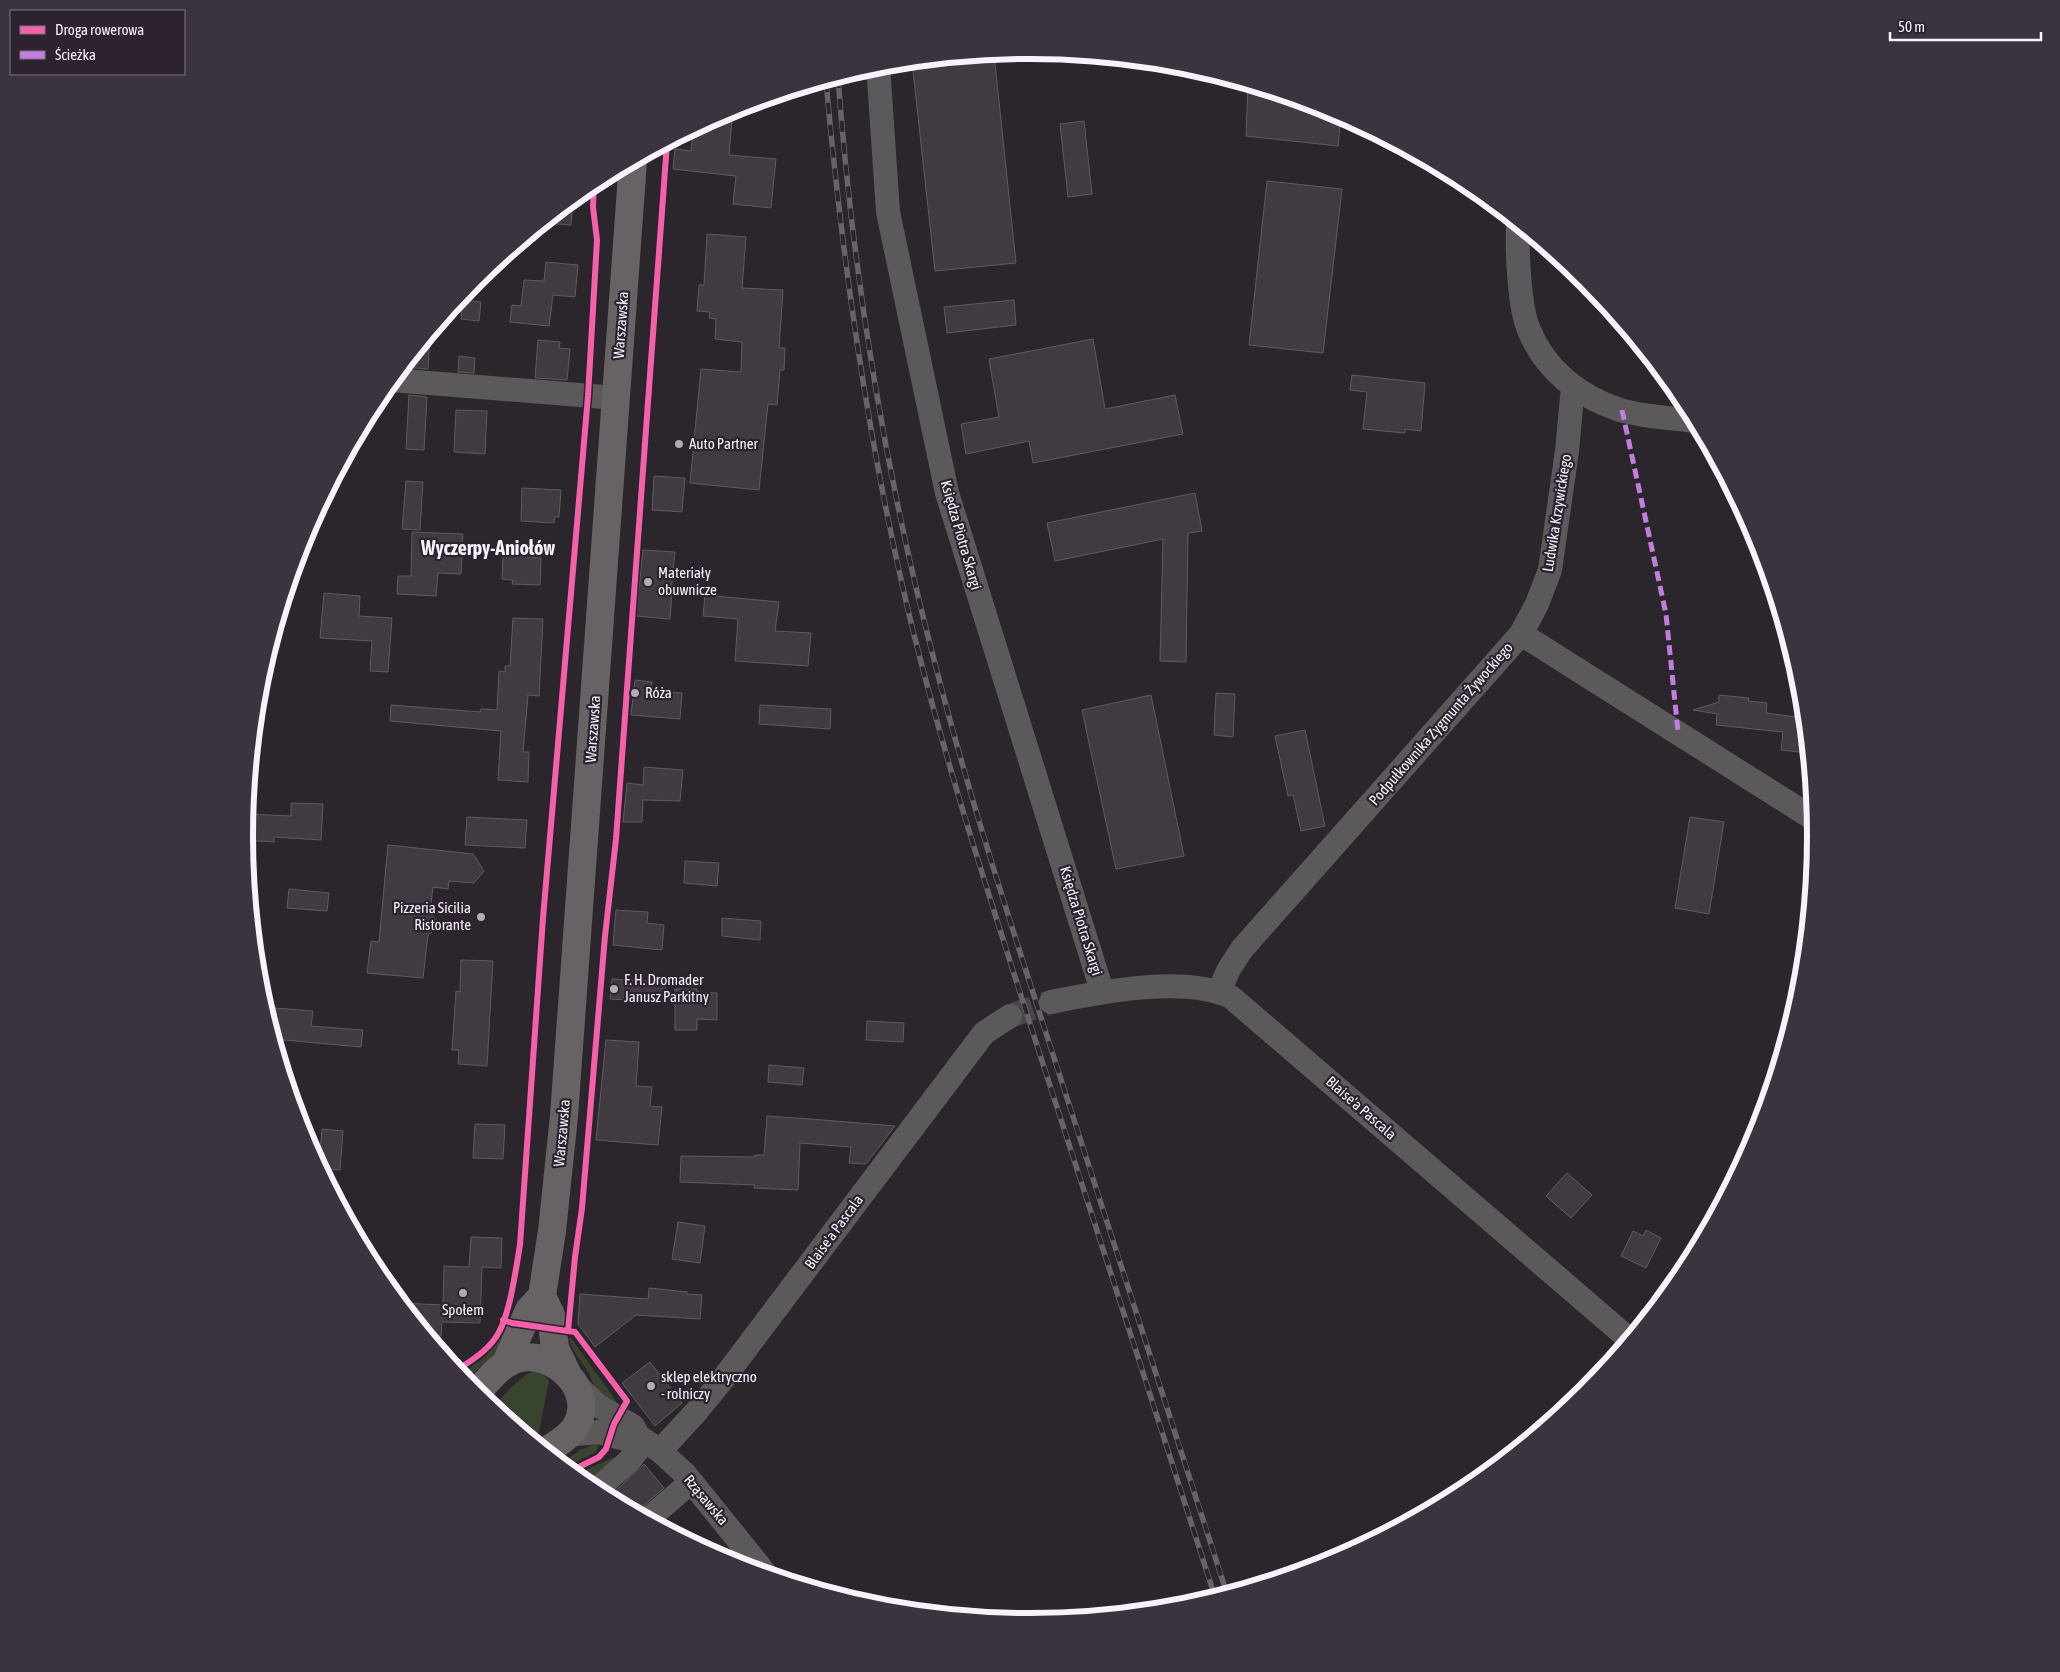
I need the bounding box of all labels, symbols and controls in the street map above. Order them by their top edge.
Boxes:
legend [10,10,185,75]
scale bar [1890,10,2041,42]
text: 50 m [1898,18,1925,35]
text: Droga rowerowa [55,21,144,38]
text: Ścieżka [55,46,96,63]
street label: Warszawska [610,291,631,359]
place label: Auto Partner [689,435,759,452]
marker: Auto Partner [673,438,685,450]
street label: Ludwika Krzywickiego [1539,453,1574,573]
street label: Księdza Piotra Skargi [938,478,985,592]
district label: Wyczerpy-Aniołów [420,536,555,559]
place label: Materiały obuwnicze [658,564,717,598]
marker: Materiały obuwnicze [642,576,654,588]
street label: Podpułkownika Zygmunta Żywockiego [1365,639,1516,809]
place label: Róża [645,684,672,701]
marker: Róża [629,687,641,699]
street label: Warszawska [582,695,603,763]
street label: Księdza Piotra Skargi [1057,864,1106,977]
place label: Pizzeria Sicilia Ristorante [393,899,471,933]
marker: Pizzeria Sicilia Ristorante [475,911,487,923]
place label: F. H. Dromader Janusz Parkitny [624,971,709,1005]
marker: F. H. Dromader Janusz Parkitny [608,983,620,995]
street label: Blaise'a Pascala [1323,1073,1400,1143]
street label: Warszawska [550,1099,573,1167]
street label: Blaise'a Pascala [801,1191,866,1272]
marker: Społem [457,1287,469,1299]
place label: Społem [442,1301,484,1318]
place label: sklep elektryczno - rolniczy [661,1368,757,1402]
marker: sklep elektryczno - rolniczy [645,1380,657,1392]
street label: Rząsawska [681,1471,732,1528]

